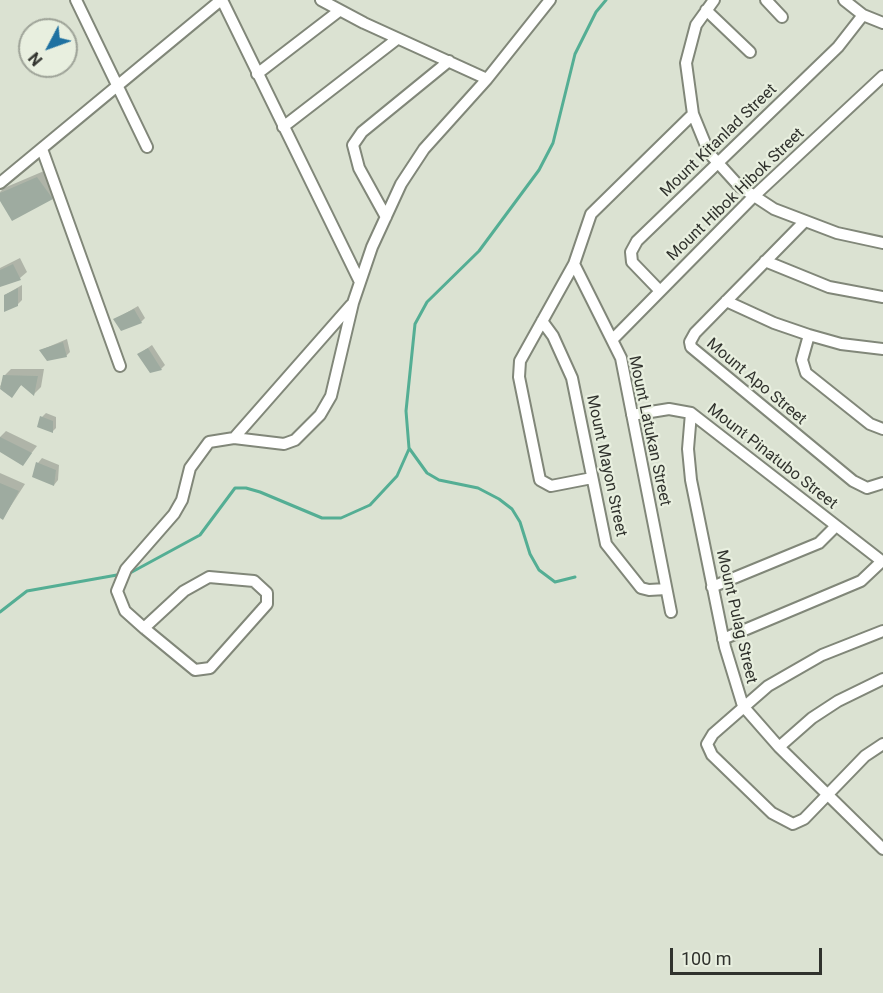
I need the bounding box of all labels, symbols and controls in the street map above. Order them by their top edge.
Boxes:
north arrow [18,18,78,78]
text: N [25,48,46,69]
street label: Mount Kitanlad Street [657,80,781,202]
street label: Mount Hibok Hibok Street [663,124,809,266]
street label: Mount Apo Street [702,335,810,429]
street label: Mount Latukan Street [624,354,674,508]
street label: Mount Mayon Street [582,394,630,538]
street label: Mount Pinatubo Street [703,400,841,514]
street label: Mount Pulag Street [711,548,761,686]
scale bar [673,936,824,974]
text: 100 m [681,948,732,969]

